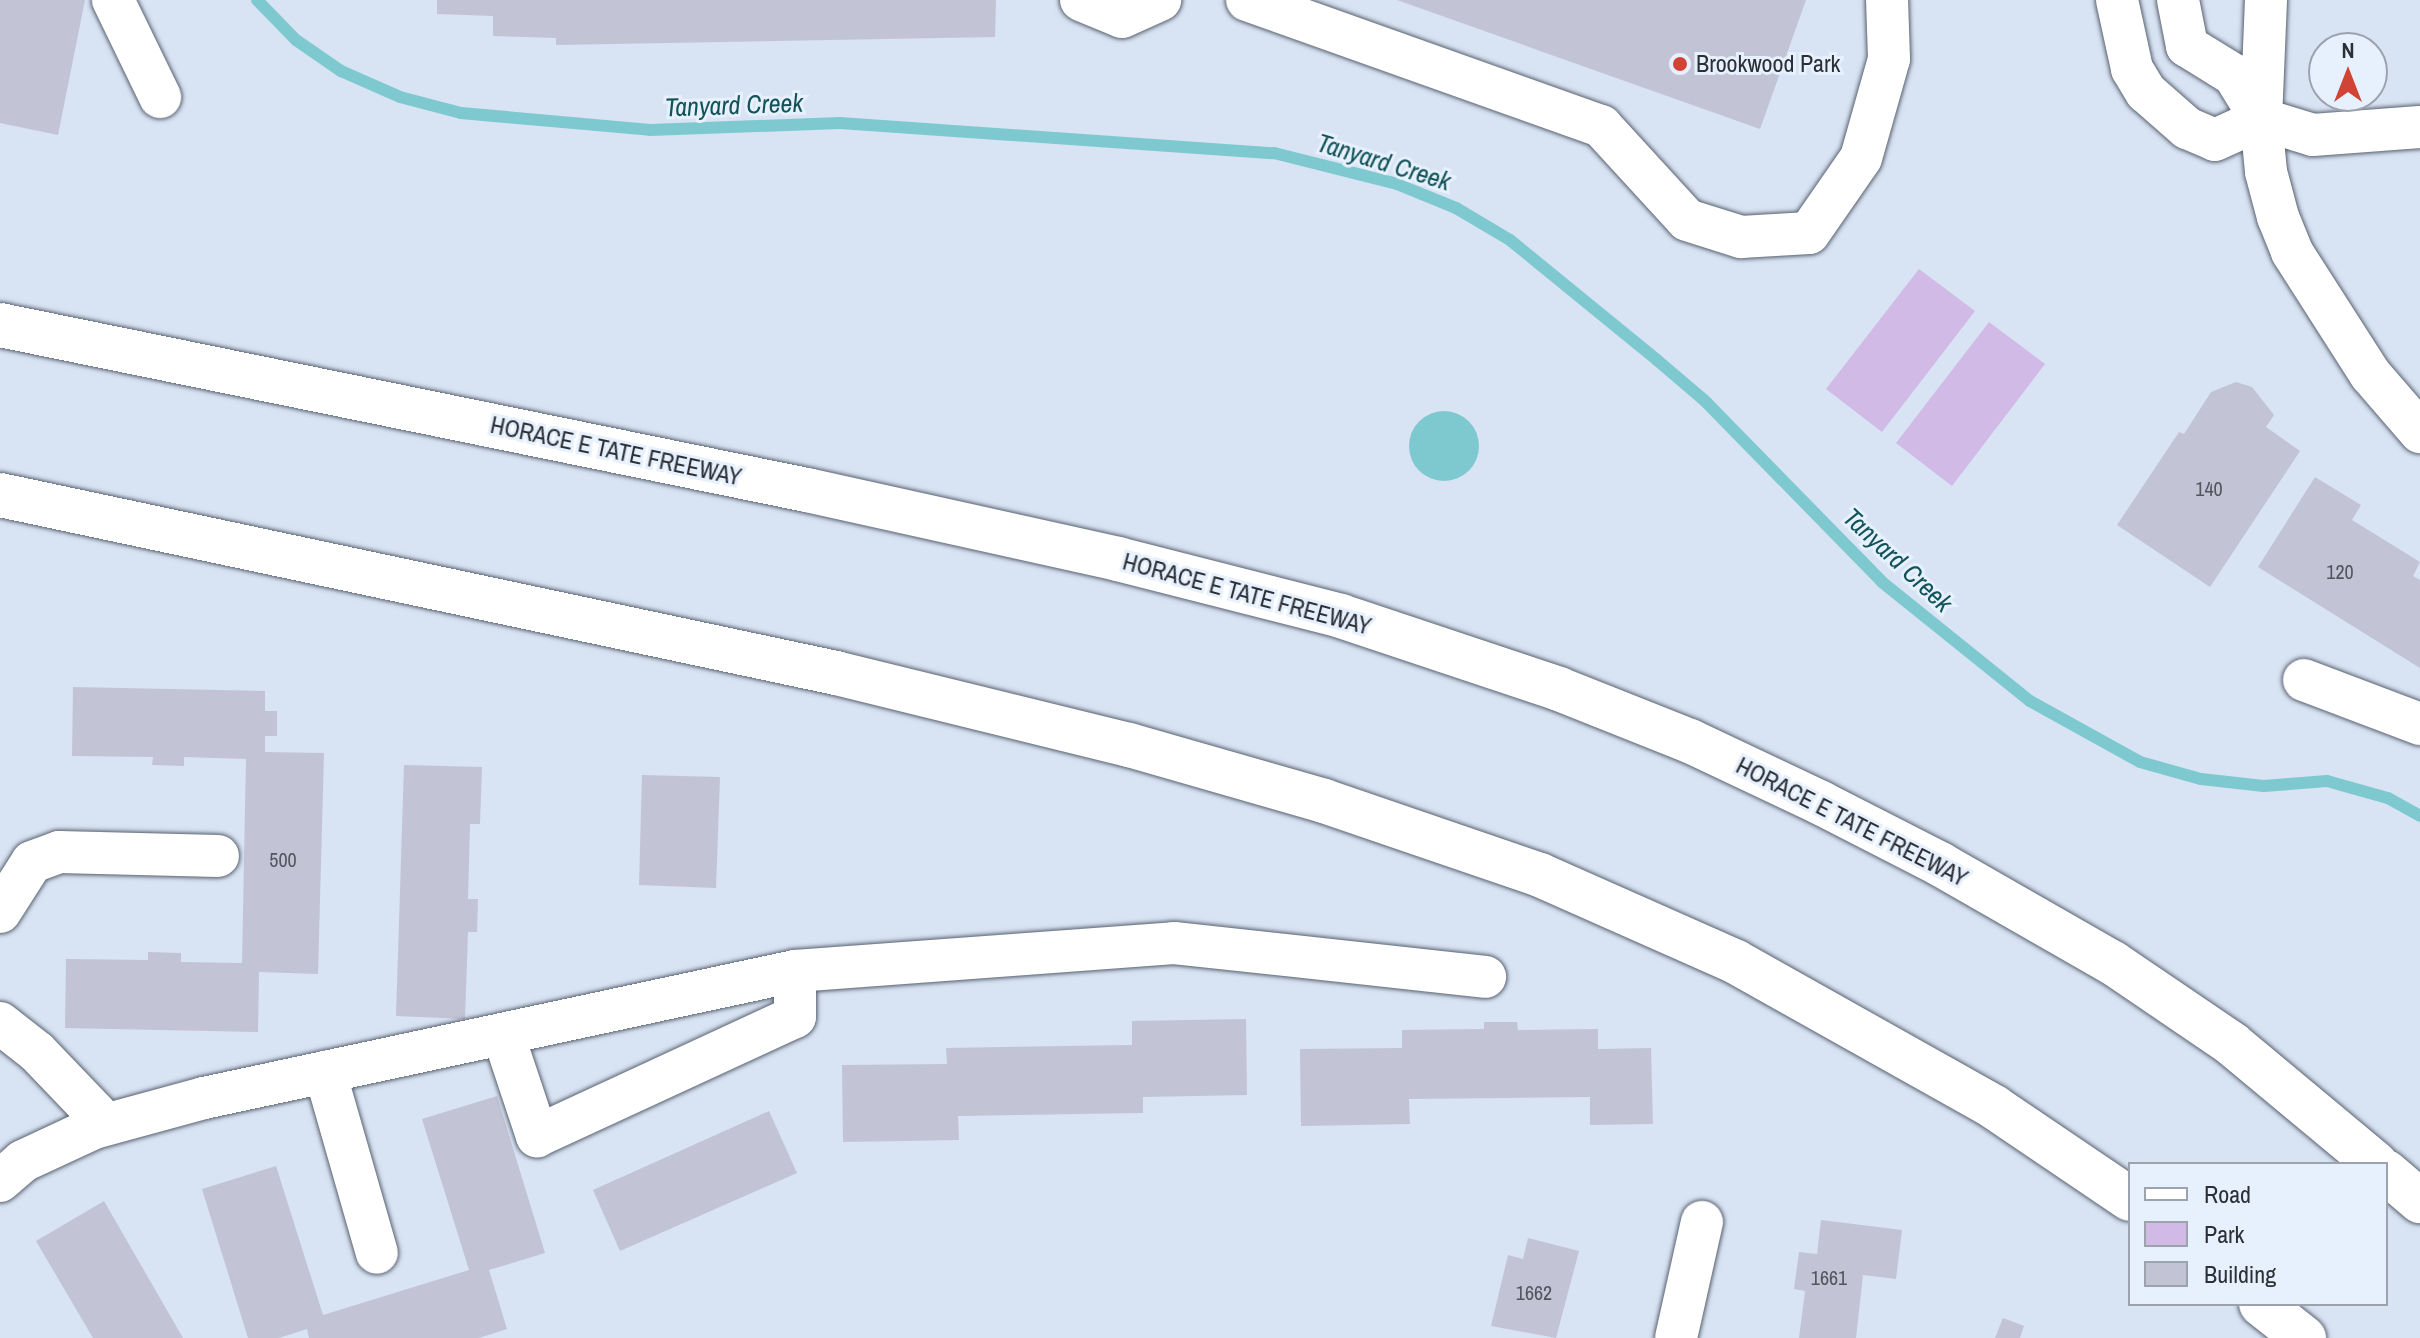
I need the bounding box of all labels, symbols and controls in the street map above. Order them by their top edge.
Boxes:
north arrow [2308,32,2388,112]
text: N [2341,35,2355,65]
place label: Brookwood Park [1696,50,1840,78]
marker: Brookwood Park [1671,55,1689,73]
water label: Tanyard Creek [664,87,804,123]
water label: Tanyard Creek [1313,127,1455,197]
street label: HORACE E TATE FREEWAY [488,410,744,492]
house number: 140 [2195,476,2223,500]
water label: Tanyard Creek [1837,501,1959,619]
street label: HORACE E TATE FREEWAY [1119,547,1375,641]
house number: 120 [2326,559,2354,583]
street label: HORACE E TATE FREEWAY [1731,751,1973,893]
house number: 500 [269,847,297,871]
legend [2128,1162,2388,1306]
text: Road [2204,1178,2251,1210]
text: Park [2204,1218,2244,1250]
text: Building [2204,1258,2276,1290]
house number: 1661 [1811,1265,1847,1289]
house number: 1662 [1516,1280,1552,1304]

